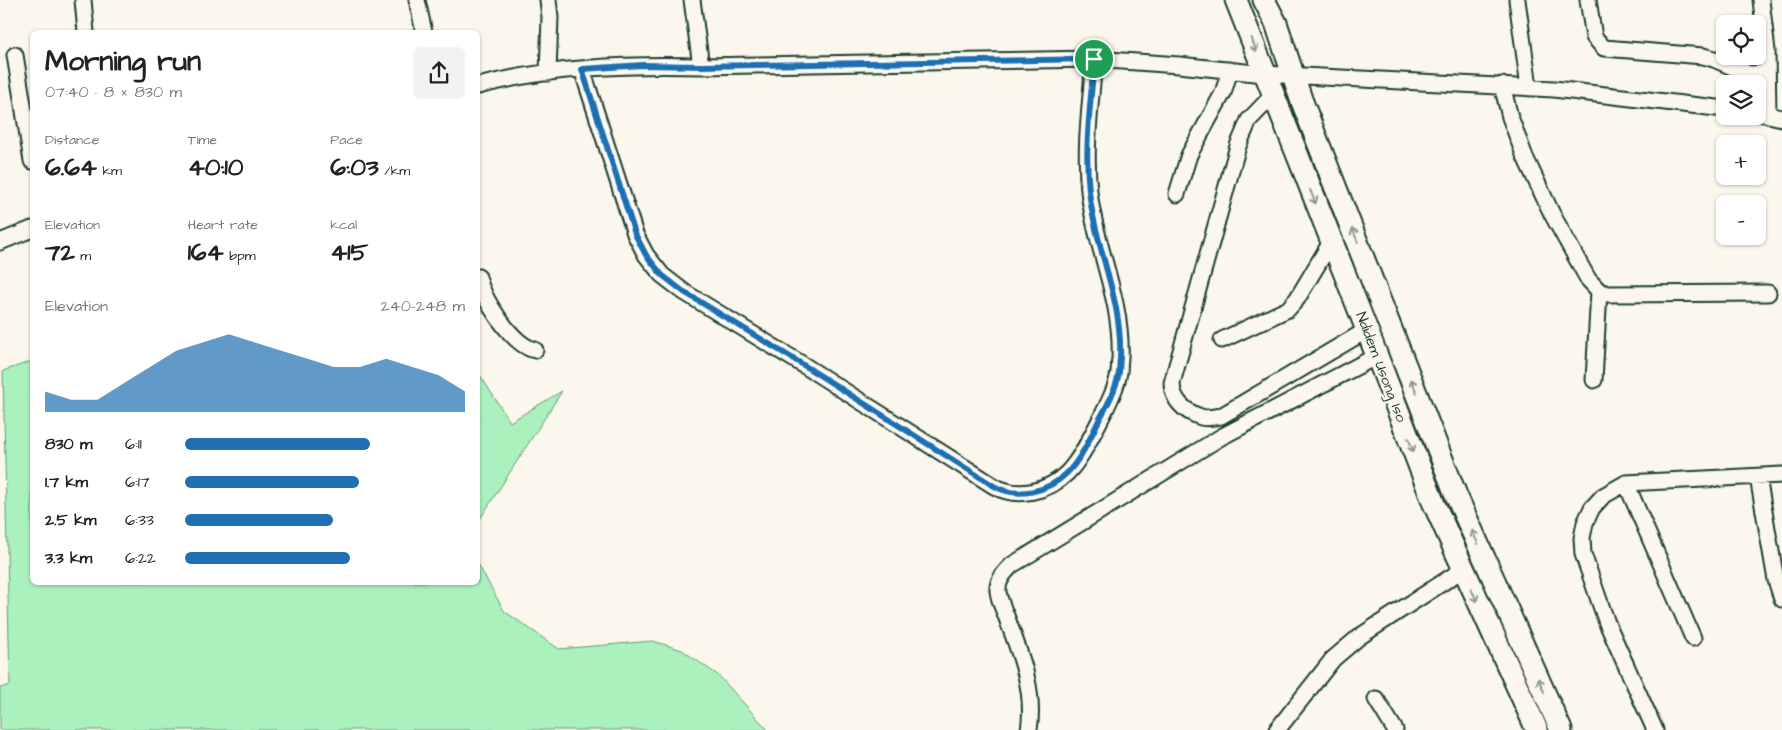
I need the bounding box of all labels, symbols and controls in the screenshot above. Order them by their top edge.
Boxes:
map controls [1716,15,1766,245]
button: locate [1716,15,1766,65]
one-way arrow [1250,37,1259,52]
pin [1073,38,1115,80]
text: Morning run [45,42,201,81]
icon: arrive [1080,45,1108,73]
button: share [413,47,465,99]
button: layers [1716,75,1766,125]
text: 07:40 · 8 × 830 m [45,81,182,103]
text: Distance [45,130,99,150]
text: Time [188,130,217,150]
text: Pace [330,130,363,150]
button: + [1716,135,1766,185]
text: 6.64 [45,150,97,185]
text: 40:10 [188,150,244,185]
text: 6:03 [330,150,379,185]
text: km [97,161,122,181]
text: /km [379,161,410,181]
one-way arrow [1309,188,1318,204]
button: − [1716,195,1766,245]
text: Elevation [45,215,100,235]
text: Heart rate [188,215,258,235]
text: kcal [330,215,357,235]
one-way arrow [1350,228,1359,243]
text: 72 [45,235,75,270]
text: 164 [188,235,224,270]
text: 415 [330,235,368,270]
text: m [75,246,91,266]
text: bpm [224,246,256,266]
text: Elevation [45,295,108,317]
text: 240–248 m [381,295,465,317]
street label: Ndidem Usong Iso [1349,309,1412,426]
one-way arrow [1409,379,1418,395]
text: 830 m [45,433,92,455]
text: 6:11 [125,433,142,455]
one-way arrow [1407,437,1416,453]
text: 1.7 km [45,471,88,493]
text: 6:17 [125,471,150,493]
text: 2.5 km [45,509,96,531]
text: 6:33 [125,509,154,531]
one-way arrow [1470,530,1479,545]
text: 3.3 km [45,547,92,569]
text: 6:22 [125,547,156,569]
one-way arrow [1470,587,1479,602]
one-way arrow [1536,678,1545,693]

